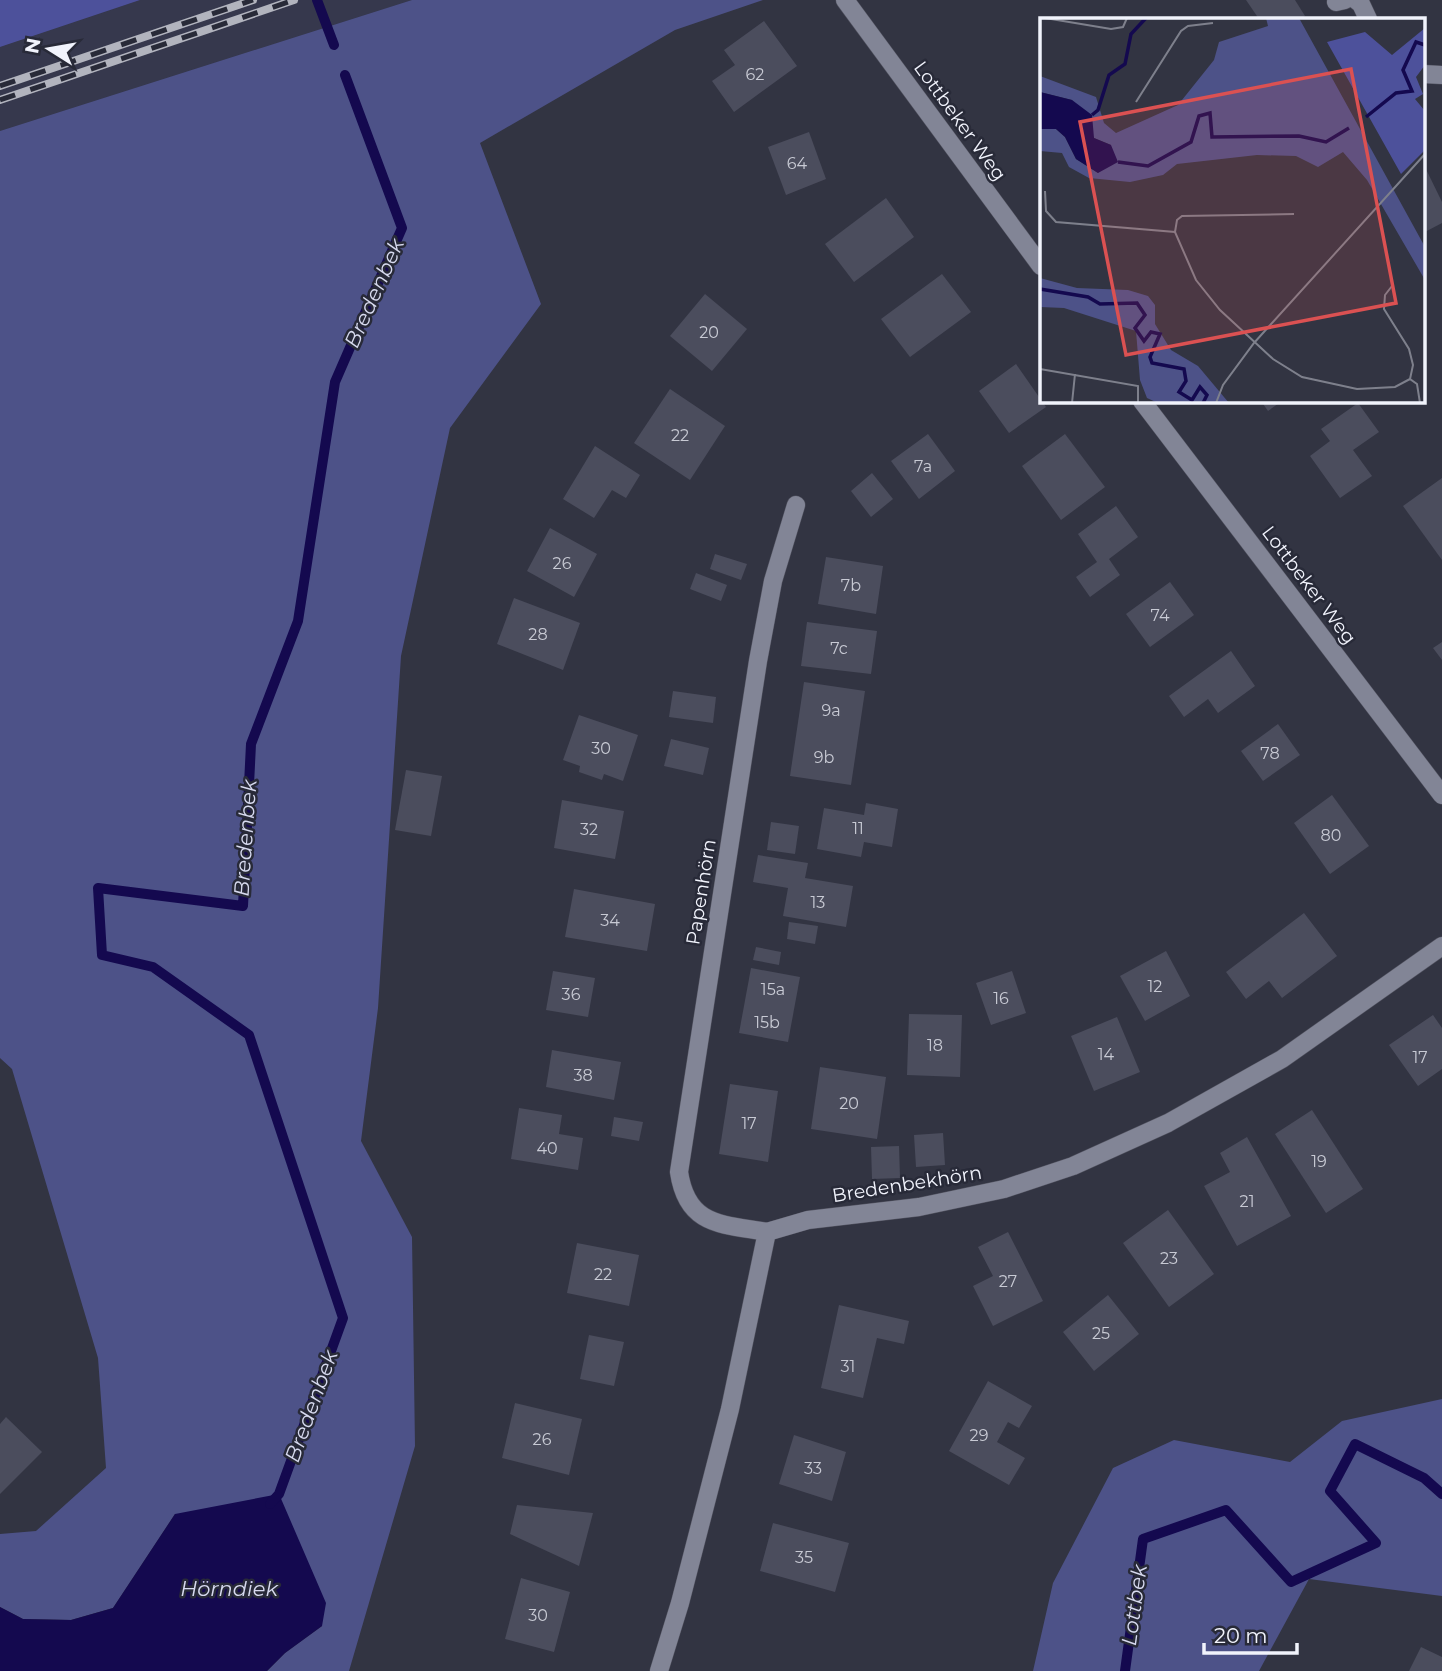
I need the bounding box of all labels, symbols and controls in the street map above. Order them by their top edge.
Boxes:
north arrow [14,14,84,84]
inset map [1040,18,1424,402]
text: N [20,36,46,56]
street label: Lottbeker Weg [909,57,1011,185]
house number: 62 [746,65,764,84]
house number: 64 [787,154,808,173]
water label: Bredenbek [339,233,410,352]
house number: 20 [699,323,719,342]
house number: 22 [671,426,689,445]
house number: 7a [914,457,932,476]
street label: Lottbeker Weg [1257,521,1361,649]
house number: 26 [553,554,572,573]
house number: 7b [841,576,861,595]
house number: 74 [1151,606,1170,625]
house number: 28 [528,625,548,644]
house number: 7c [830,639,848,658]
house number: 9a [821,701,841,720]
house number: 30 [591,739,611,758]
house number: 78 [1260,744,1280,763]
house number: 9b [814,748,834,767]
water label: Bredenbek [228,777,262,897]
house number: 11 [852,819,864,838]
house number: 32 [580,820,598,839]
house number: 80 [1321,826,1341,845]
street label: Papenhörn [681,837,721,947]
house number: 13 [811,893,825,912]
house number: 34 [600,911,620,930]
house number: 12 [1148,977,1162,996]
house number: 15a [761,980,785,999]
house number: 36 [562,985,581,1004]
house number: 16 [993,989,1009,1008]
house number: 15b [754,1013,780,1032]
house number: 18 [927,1036,943,1055]
house number: 14 [1098,1045,1115,1064]
house number: 17 [1412,1048,1428,1067]
house number: 38 [573,1066,593,1085]
house number: 20 [839,1094,859,1113]
house number: 17 [741,1114,757,1133]
house number: 40 [536,1139,558,1158]
house number: 19 [1311,1152,1327,1171]
street label: Bredenbekhörn [831,1161,983,1207]
house number: 21 [1240,1192,1254,1211]
house number: 23 [1160,1249,1178,1268]
house number: 22 [594,1265,612,1284]
house number: 27 [999,1272,1017,1291]
house number: 25 [1092,1324,1110,1343]
water label: Bredenbek [279,1345,343,1465]
house number: 31 [841,1357,855,1376]
house number: 29 [970,1426,988,1445]
house number: 26 [533,1430,552,1449]
house number: 33 [804,1459,822,1478]
house number: 35 [795,1548,813,1567]
water label: Lottbek [1116,1561,1152,1647]
water label: Hörndiek [180,1576,279,1601]
house number: 30 [528,1606,548,1625]
scale bar [1204,1612,1297,1656]
text: 20 m [1214,1623,1268,1648]

